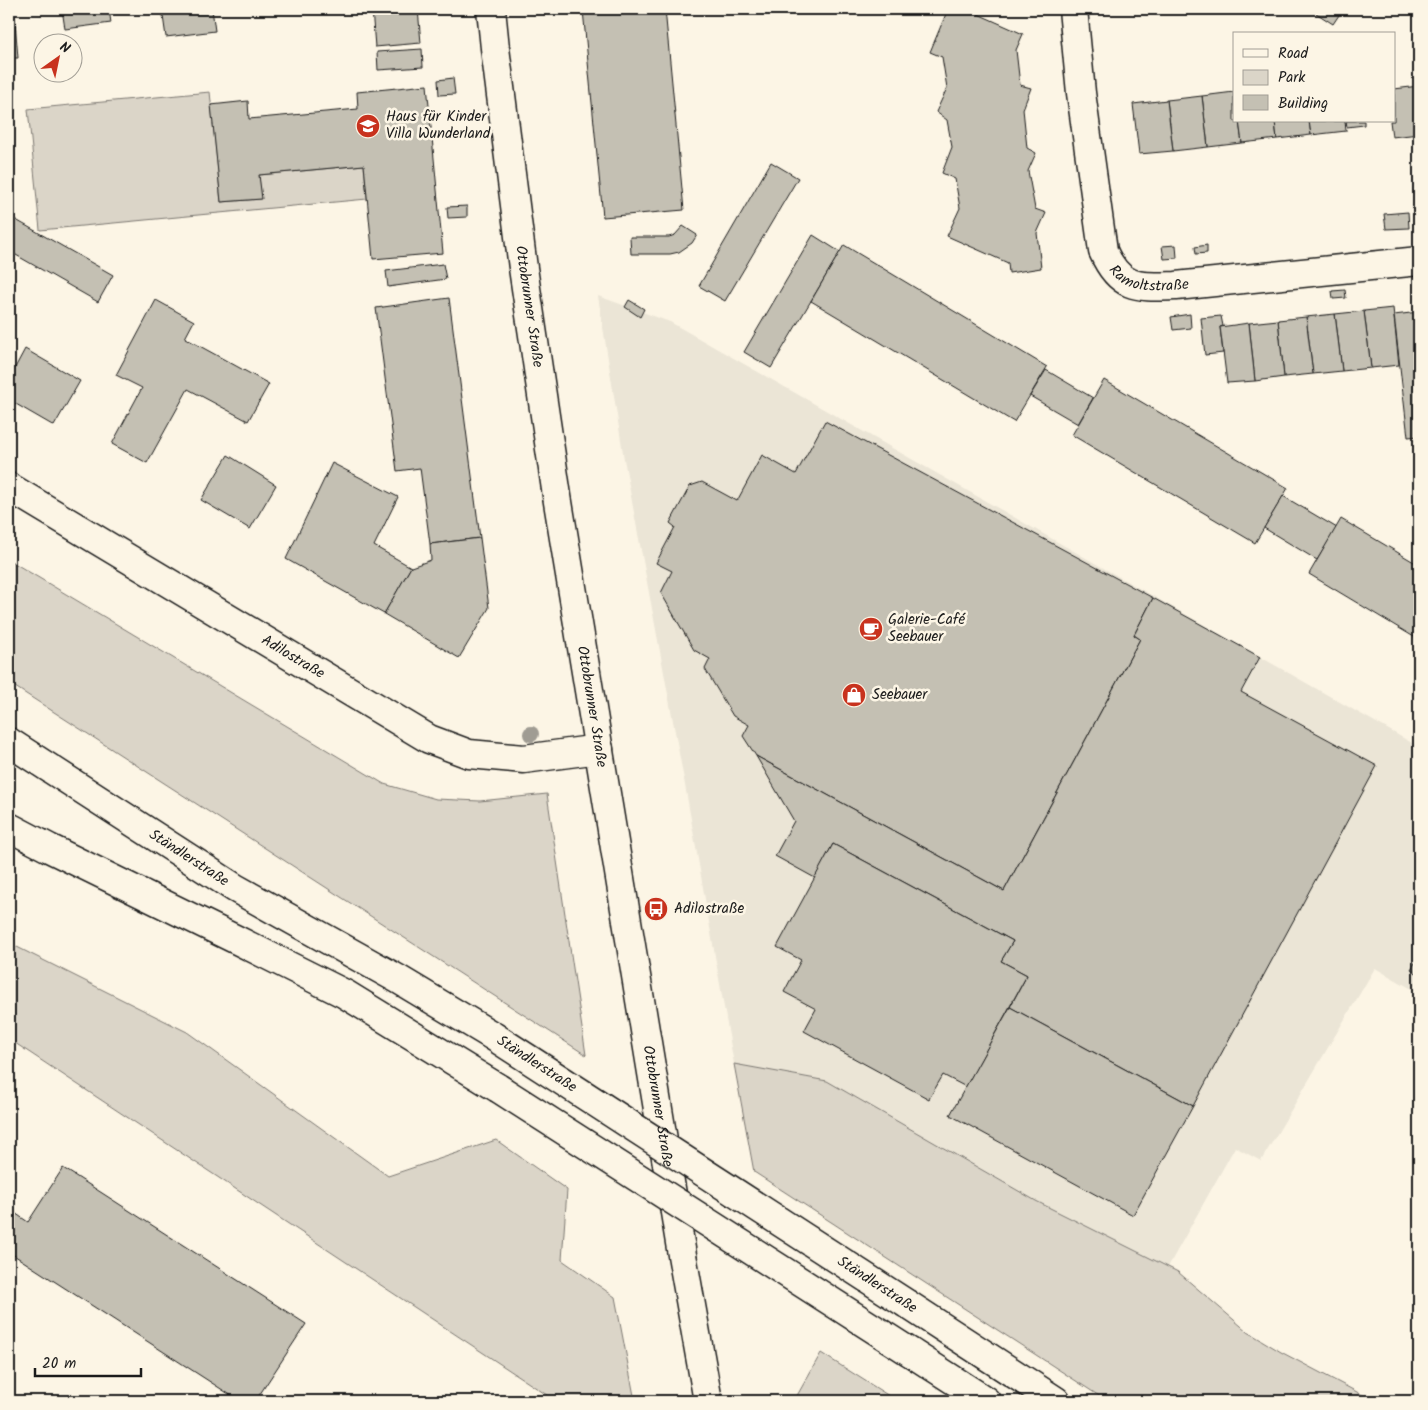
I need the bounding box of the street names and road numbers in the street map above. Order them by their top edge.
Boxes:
street label: Ottobrunner Straße [508,244,550,369]
street label: Ramoltstraße [1102,260,1190,299]
street label: Adilostraße [256,629,329,686]
street label: Ottobrunner Straße [570,644,614,769]
street label: Ständlerstraße [144,823,234,893]
street label: Ständlerstraße [492,1029,582,1099]
street label: Ottobrunner Straße [636,1044,679,1169]
street label: Ständlerstraße [832,1250,922,1320]

